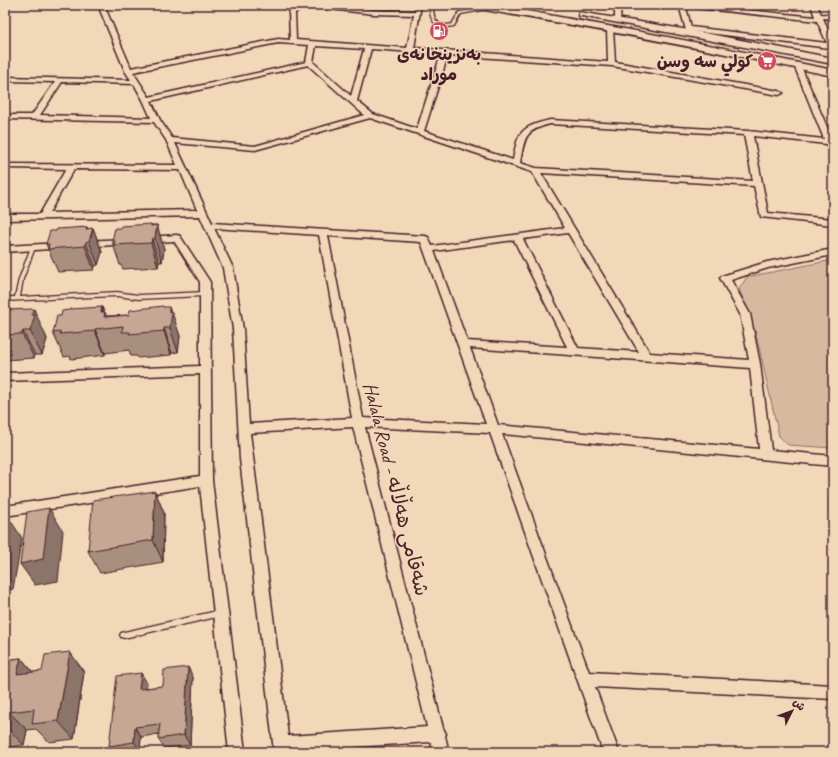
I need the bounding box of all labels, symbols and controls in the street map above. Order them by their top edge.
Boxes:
fuel station icon: بەنزینخانەی موراد [428,20,450,42]
place label: بەنزینخانەی موراد [397,44,481,86]
supermarket icon: كولي سه وسن [756,50,778,72]
place label: كولي سه وسن [657,51,753,77]
street label: Halala Road - شەقامی هەڵاڵە [357,379,438,598]
north arrow [772,691,812,731]
text: ش [790,695,809,713]

